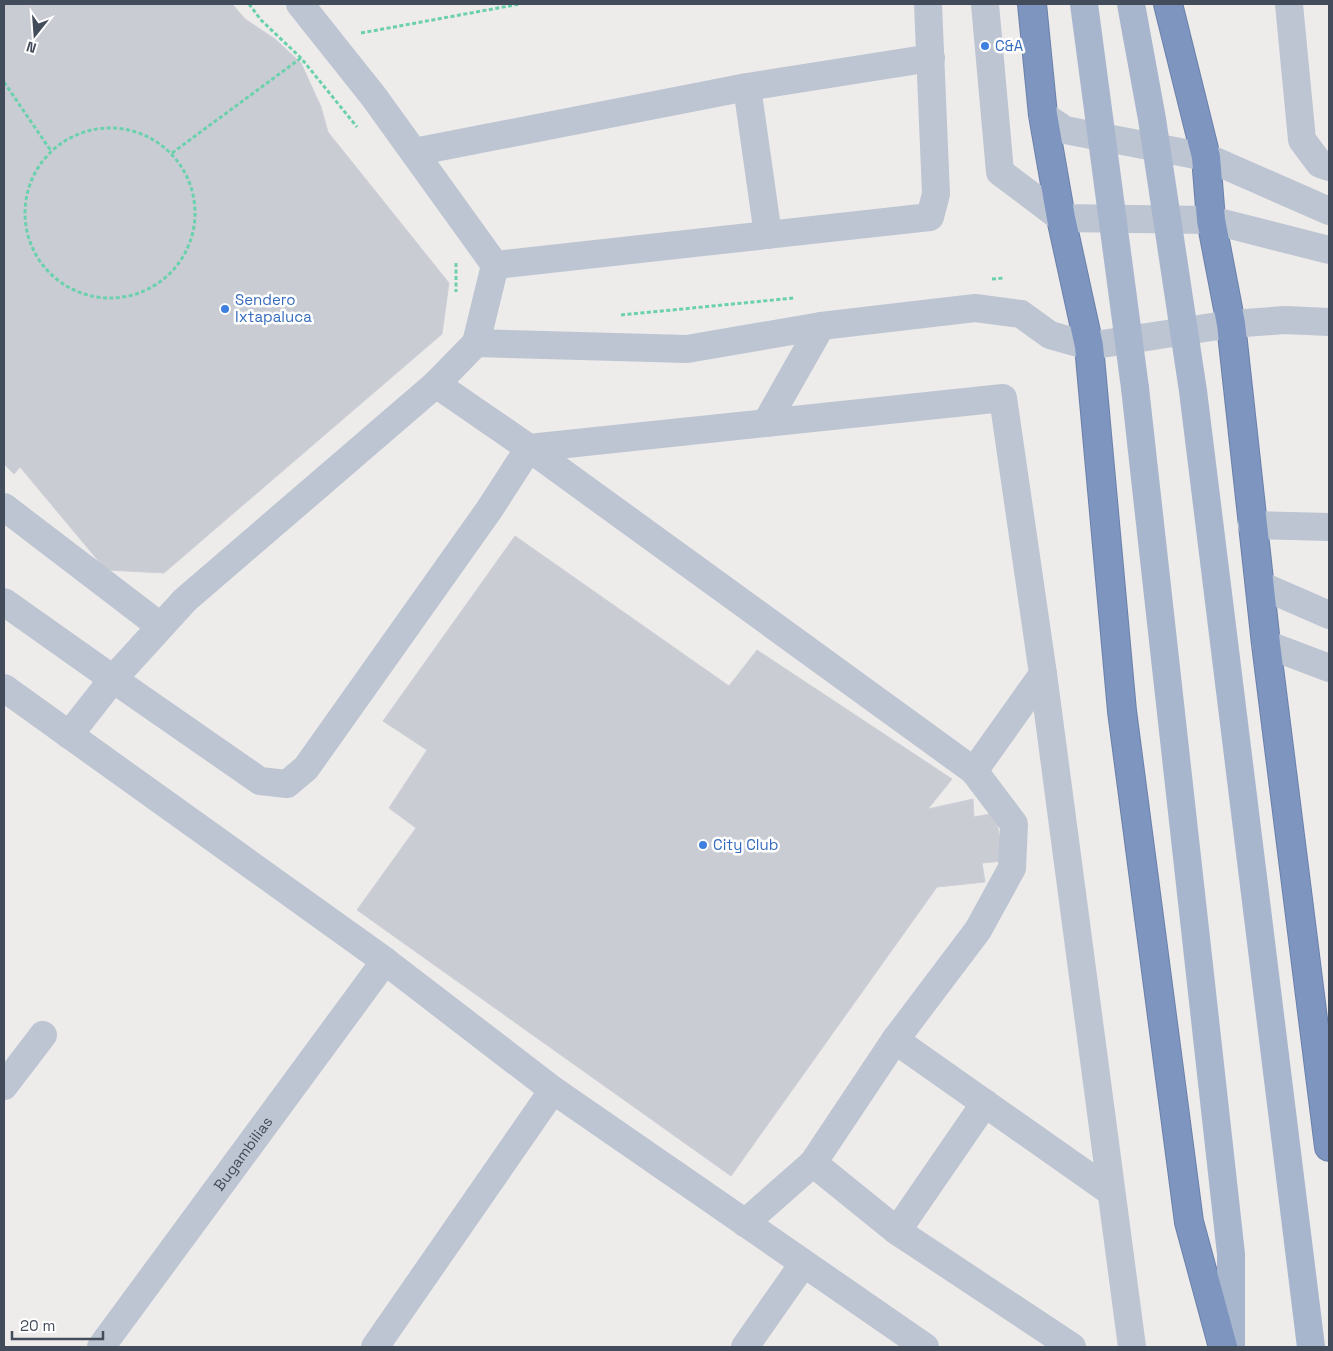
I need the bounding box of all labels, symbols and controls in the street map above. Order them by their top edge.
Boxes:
north arrow [10,10,60,60]
place label: C&A [995,36,1024,55]
text: N [24,37,38,57]
marker: C&A [979,40,991,52]
place label: Sendero Ixtapaluca [235,290,312,326]
marker: Sendero Ixtapaluca [219,303,231,315]
place label: City Club [713,835,778,854]
marker: City Club [697,839,709,851]
street label: Bugambilias [209,1112,276,1194]
scale bar [12,1308,104,1340]
text: 20 m [20,1316,55,1335]

